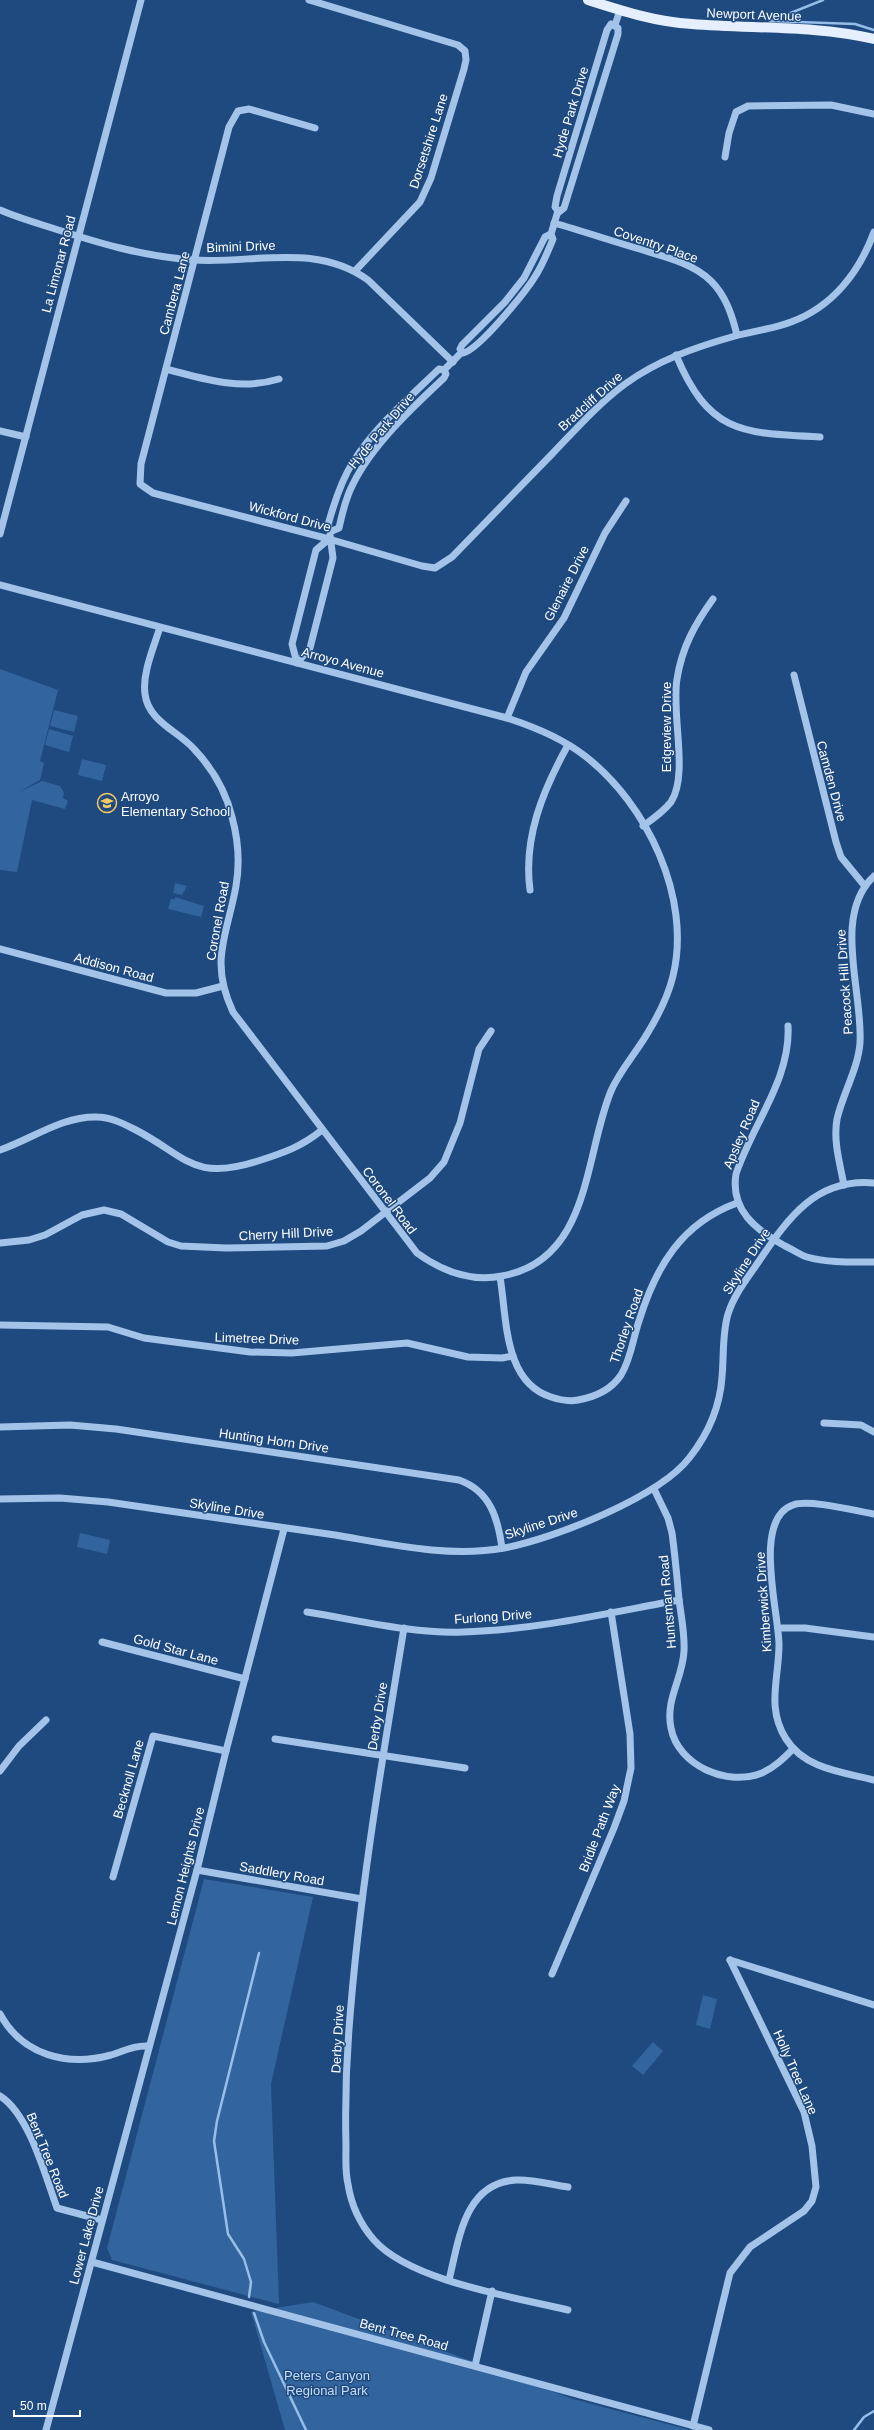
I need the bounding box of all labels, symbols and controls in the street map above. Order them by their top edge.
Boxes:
street label: Newport Avenue [706,5,802,24]
street label: Hyde Park Drive [549,65,591,160]
street label: Dorsetshire Lane [406,92,451,191]
street label: La Limonar Road [38,214,79,314]
street label: Coventry Place [612,223,700,266]
street label: Bimini Drive [206,238,276,255]
street label: Cambera Lane [156,250,193,337]
street label: Bradcliff Drive [555,369,625,434]
street label: Hyde Park Drive [345,389,418,471]
street label: Wickford Drive [247,498,333,535]
street label: Glenaire Drive [541,543,592,624]
street label: Arroyo Avenue [300,644,386,681]
street label: Edgeview Drive [659,682,674,772]
street label: Camden Drive [814,739,850,823]
place label: Arroyo Elementary School [121,789,230,819]
school or university icon: Arroyo Elementary School [96,792,118,814]
street label: Coronel Road [203,880,232,962]
street label: Peacock Hill Drive [833,929,856,1035]
street label: Addison Road [72,950,155,985]
street label: Apsley Road [720,1097,763,1171]
street label: Coronel Road [359,1164,420,1237]
street label: Cherry Hill Drive [238,1224,334,1243]
street label: Skyline Drive [719,1225,773,1297]
street label: Thorley Road [607,1287,646,1366]
street label: Limetree Drive [214,1330,299,1347]
street label: Hunting Horn Drive [218,1425,330,1456]
street label: Skyline Drive [188,1495,266,1522]
street label: Skyline Drive [503,1505,580,1542]
street label: Kimberwick Drive [753,1551,774,1653]
street label: Huntsman Road [656,1555,679,1649]
street label: Furlong Drive [454,1606,532,1627]
street label: Gold Star Lane [132,1631,220,1668]
street label: Derby Drive [365,1681,390,1751]
street label: Becknoll Lane [110,1738,147,1820]
street label: Bridle Path Way [576,1782,623,1874]
street label: Lemon Heights Drive [164,1805,207,1927]
street label: Saddlery Road [238,1859,326,1888]
street label: Derby Drive [328,2004,347,2074]
street label: Holly Tree Lane [770,2028,821,2117]
street label: Bent Tree Road [24,2110,72,2200]
street label: Lower Lake Drive [66,2184,107,2286]
street label: Bent Tree Road [358,2315,450,2354]
park label: Peters Canyon Regional Park [284,2368,370,2398]
scale bar [14,2392,80,2418]
text: 50 m [20,2399,47,2413]

